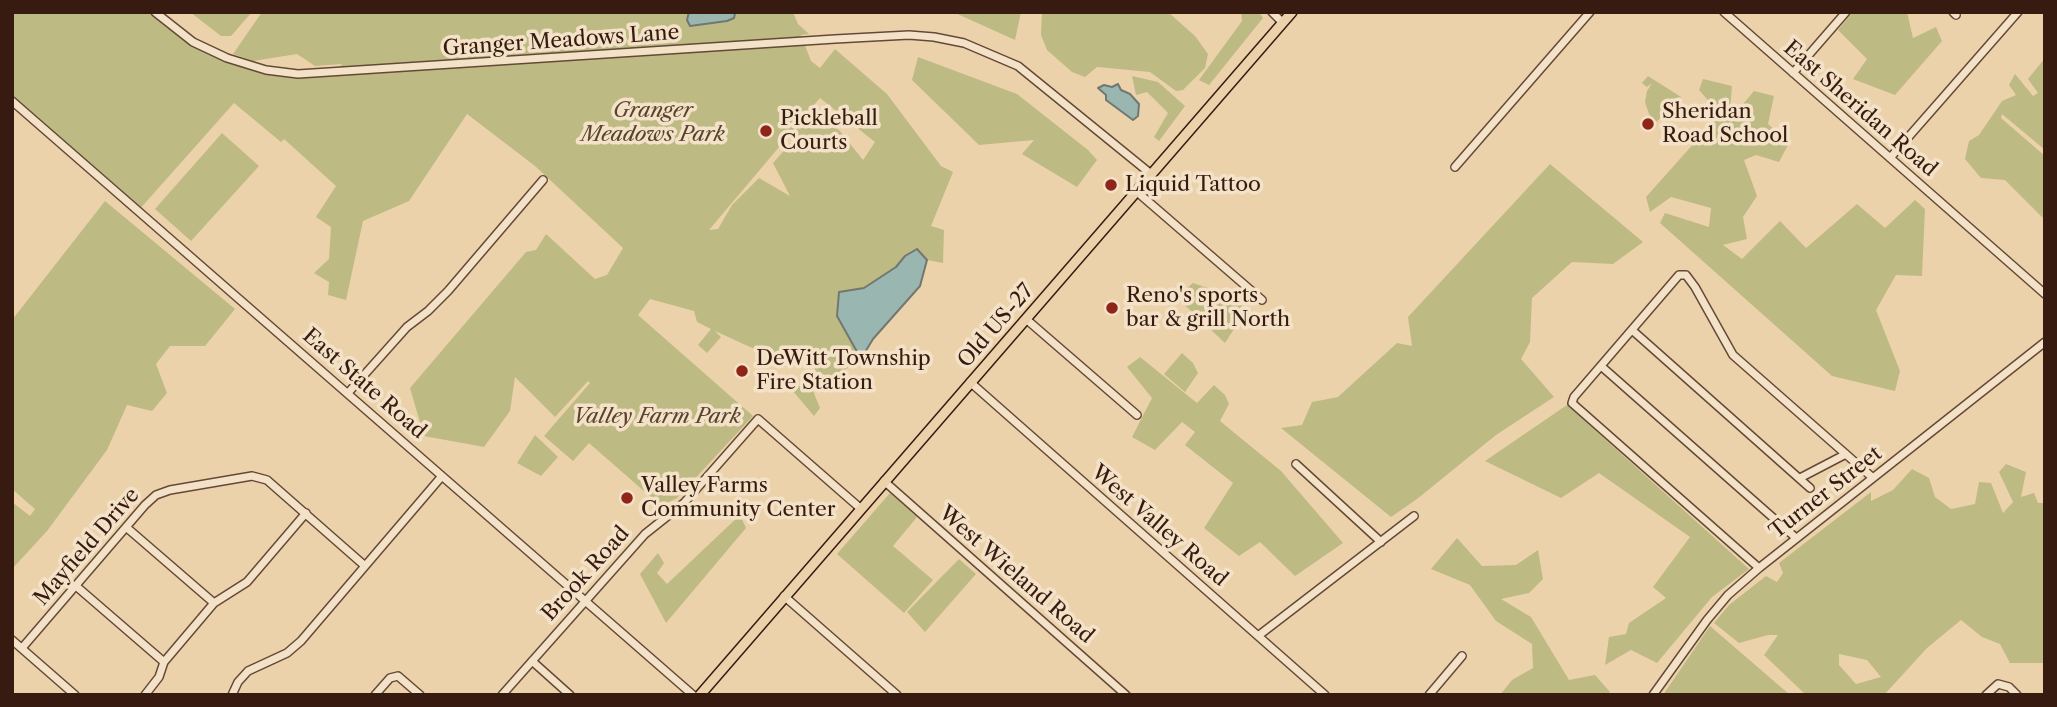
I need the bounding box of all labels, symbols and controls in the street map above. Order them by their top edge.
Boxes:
street label: Granger Meadows Lane [442,20,680,62]
street label: East Sheridan Road [1778,36,1942,182]
park label: Granger Meadows Park [581,98,725,148]
place label: Sheridan Road School [1662,99,1788,149]
place label: Pickleball Courts [780,106,878,156]
marker: Sheridan Road School [1640,116,1656,132]
marker: Pickleball Courts [758,123,774,139]
place label: Liquid Tattoo [1125,172,1261,198]
marker: Liquid Tattoo [1103,177,1119,193]
street label: Old US-27 [953,279,1039,373]
place label: Reno's sports bar & grill North [1126,283,1290,333]
marker: Reno's sports bar & grill North [1104,300,1120,316]
street label: East State Road [297,324,431,444]
place label: DeWitt Township Fire Station [756,346,931,396]
marker: DeWitt Township Fire Station [734,363,750,379]
park label: Valley Farm Park [573,404,741,430]
street label: Turner Street [1765,441,1887,545]
street label: West Valley Road [1086,460,1232,592]
place label: Valley Farms Community Center [641,473,835,523]
street label: Mayfield Drive [29,483,145,611]
marker: Valley Farms Community Center [619,490,635,506]
street label: West Wieland Road [933,501,1099,649]
street label: Brook Road [537,522,635,626]

